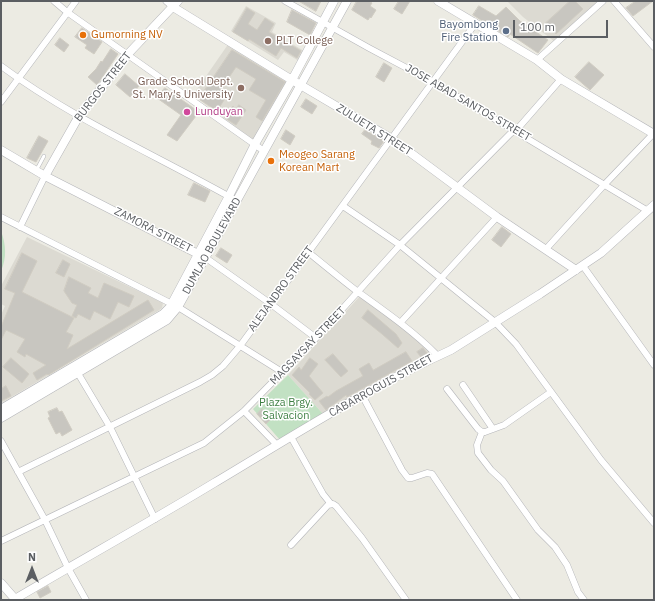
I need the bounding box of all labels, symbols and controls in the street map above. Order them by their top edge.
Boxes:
scale bar [515,12,610,38]
place label: Bayombong Fire Station [439,18,498,44]
text: 100 m [520,19,555,34]
marker: Bayombong Fire Station [501,26,511,36]
place label: Gumorning NV [91,28,163,42]
marker: Gumorning NV [78,30,88,40]
place label: PLT College [276,34,333,48]
marker: PLT College [263,36,273,46]
street label: BURGOS STREET [72,50,134,124]
street label: JOSE ABAD SANTOS STREET [403,62,533,144]
place label: Grade School Dept. St. Mary's University [133,75,233,101]
marker: Grade School Dept. St. Mary's University [236,83,246,93]
street label: ZULUETA STREET [334,101,414,159]
place label: Lunduyan [195,105,243,119]
marker: Lunduyan [182,107,192,117]
place label: Meogeo Sarang Korean Mart [279,148,355,174]
marker: Meogeo Sarang Korean Mart [266,156,276,166]
street label: DUMLAO BOULEVARD [180,195,244,297]
street label: ZAMORA STREET [112,205,194,255]
street label: ALEJANDRO STREET [246,244,316,334]
street label: MAGSAYSAY STREET [267,304,349,388]
street label: CABARROGUIS STREET [327,352,435,420]
park label: Plaza Brgy. Salvacion [259,396,313,422]
north arrow [12,549,52,589]
text: N [28,550,36,564]

